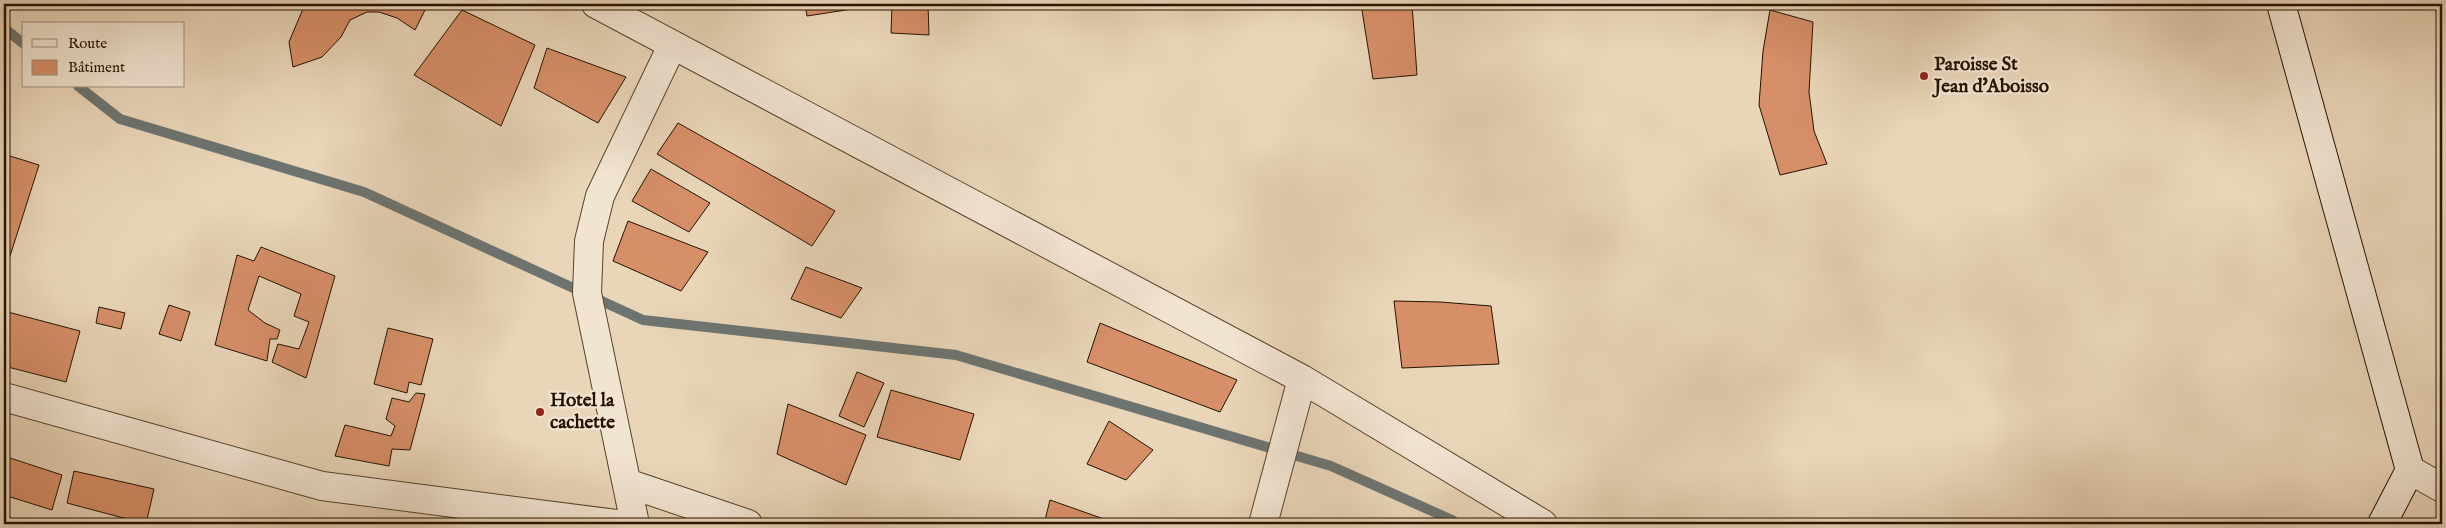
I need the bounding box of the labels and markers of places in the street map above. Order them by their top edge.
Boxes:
place label: Paroisse St Jean d'Aboisso [1931,53,2049,99]
marker: Paroisse St Jean d'Aboisso [1918,70,1930,82]
place label: Hotel la cachette [550,389,615,435]
marker: Hotel la cachette [534,406,546,418]

